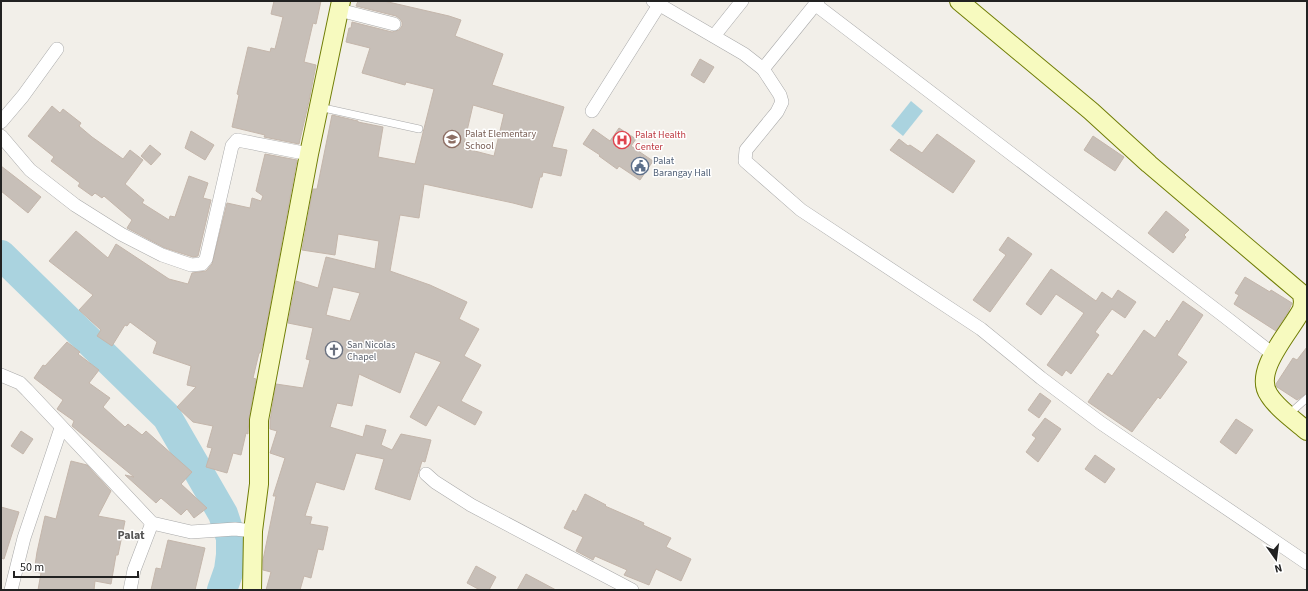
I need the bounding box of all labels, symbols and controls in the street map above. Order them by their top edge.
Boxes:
place label: Palat Elementary School [465,127,537,153]
place label: Palat Health Center [635,128,686,154]
school or university icon: Palat Elementary School [442,129,462,149]
hospital icon: Palat Health Center [612,130,632,150]
place label: Palat Barangay Hall [653,154,711,180]
public building icon: Palat Barangay Hall [630,156,650,176]
place label: San Nicolas Chapel [347,338,395,364]
church icon: San Nicolas Chapel [324,340,344,360]
district label: Palat [117,527,145,544]
north arrow [1256,539,1296,579]
scale bar [14,553,138,579]
text: 50 m [20,559,44,576]
text: N [1273,560,1284,576]

